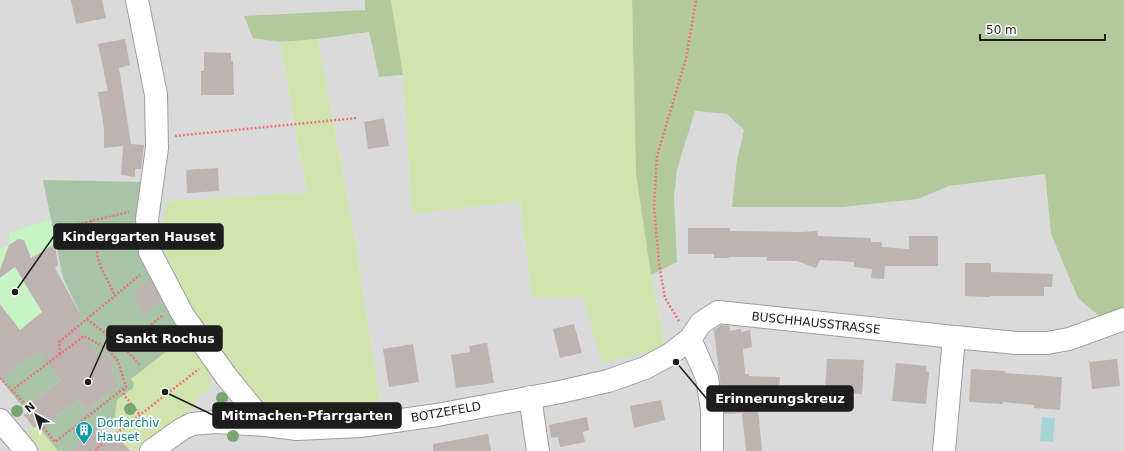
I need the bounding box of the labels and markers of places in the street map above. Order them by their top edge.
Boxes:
callout: Kindergarten Hauset [54,224,223,249]
callout: Sankt Rochus [107,326,222,351]
callout: Erinnerungskreuz [707,386,853,411]
callout: Mitmachen-Pfarrgarten [213,403,401,428]
place label: Dorfarchiv Hauset [97,416,159,444]
building icon: Dorfarchiv Hauset [74,420,94,445]

